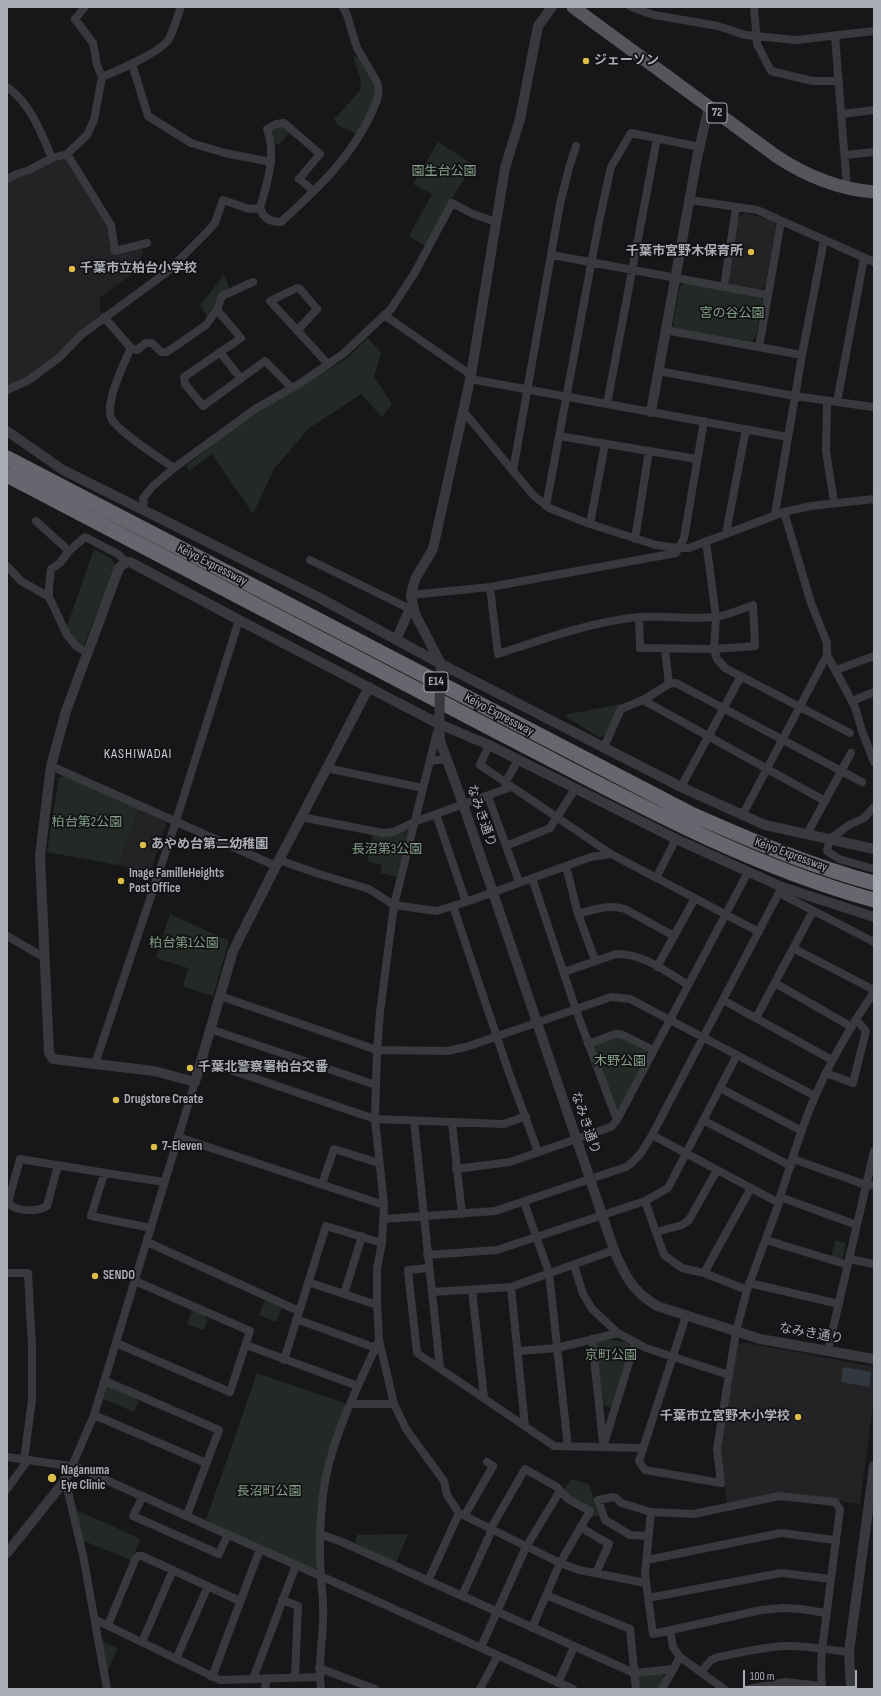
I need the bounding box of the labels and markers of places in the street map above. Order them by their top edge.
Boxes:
place label: ジェーソン [594,53,659,69]
marker: ジェーソン [581,56,591,66]
place label: 千葉市宮野木保育所 [626,244,743,260]
marker: 千葉市宮野木保育所 [746,247,756,257]
place label: 千葉市立柏台小学校 [80,261,197,277]
marker: 千葉市立柏台小学校 [67,264,77,274]
place label: あやめ台第二幼稚園 [151,837,268,853]
marker: あやめ台第二幼稚園 [138,840,148,850]
place label: Inage FamilleHeights Post Office [129,866,224,897]
marker: Inage FamilleHeights Post Office [116,876,126,886]
place label: 千葉北警察署柏台交番 [198,1060,328,1076]
marker: 千葉北警察署柏台交番 [185,1063,195,1073]
place label: Drugstore Create [124,1092,203,1108]
marker: Drugstore Create [111,1095,121,1105]
place label: 7-Eleven [162,1139,202,1155]
marker: 7-Eleven [149,1142,159,1152]
place label: SENDO [103,1268,135,1284]
marker: SENDO [90,1271,100,1281]
place label: 千葉市立宮野木小学校 [660,1409,790,1425]
marker: 千葉市立宮野木小学校 [793,1412,803,1422]
place label: Naganuma Eye Clinic [61,1463,109,1494]
marker: Naganuma Eye Clinic [46,1472,58,1484]

